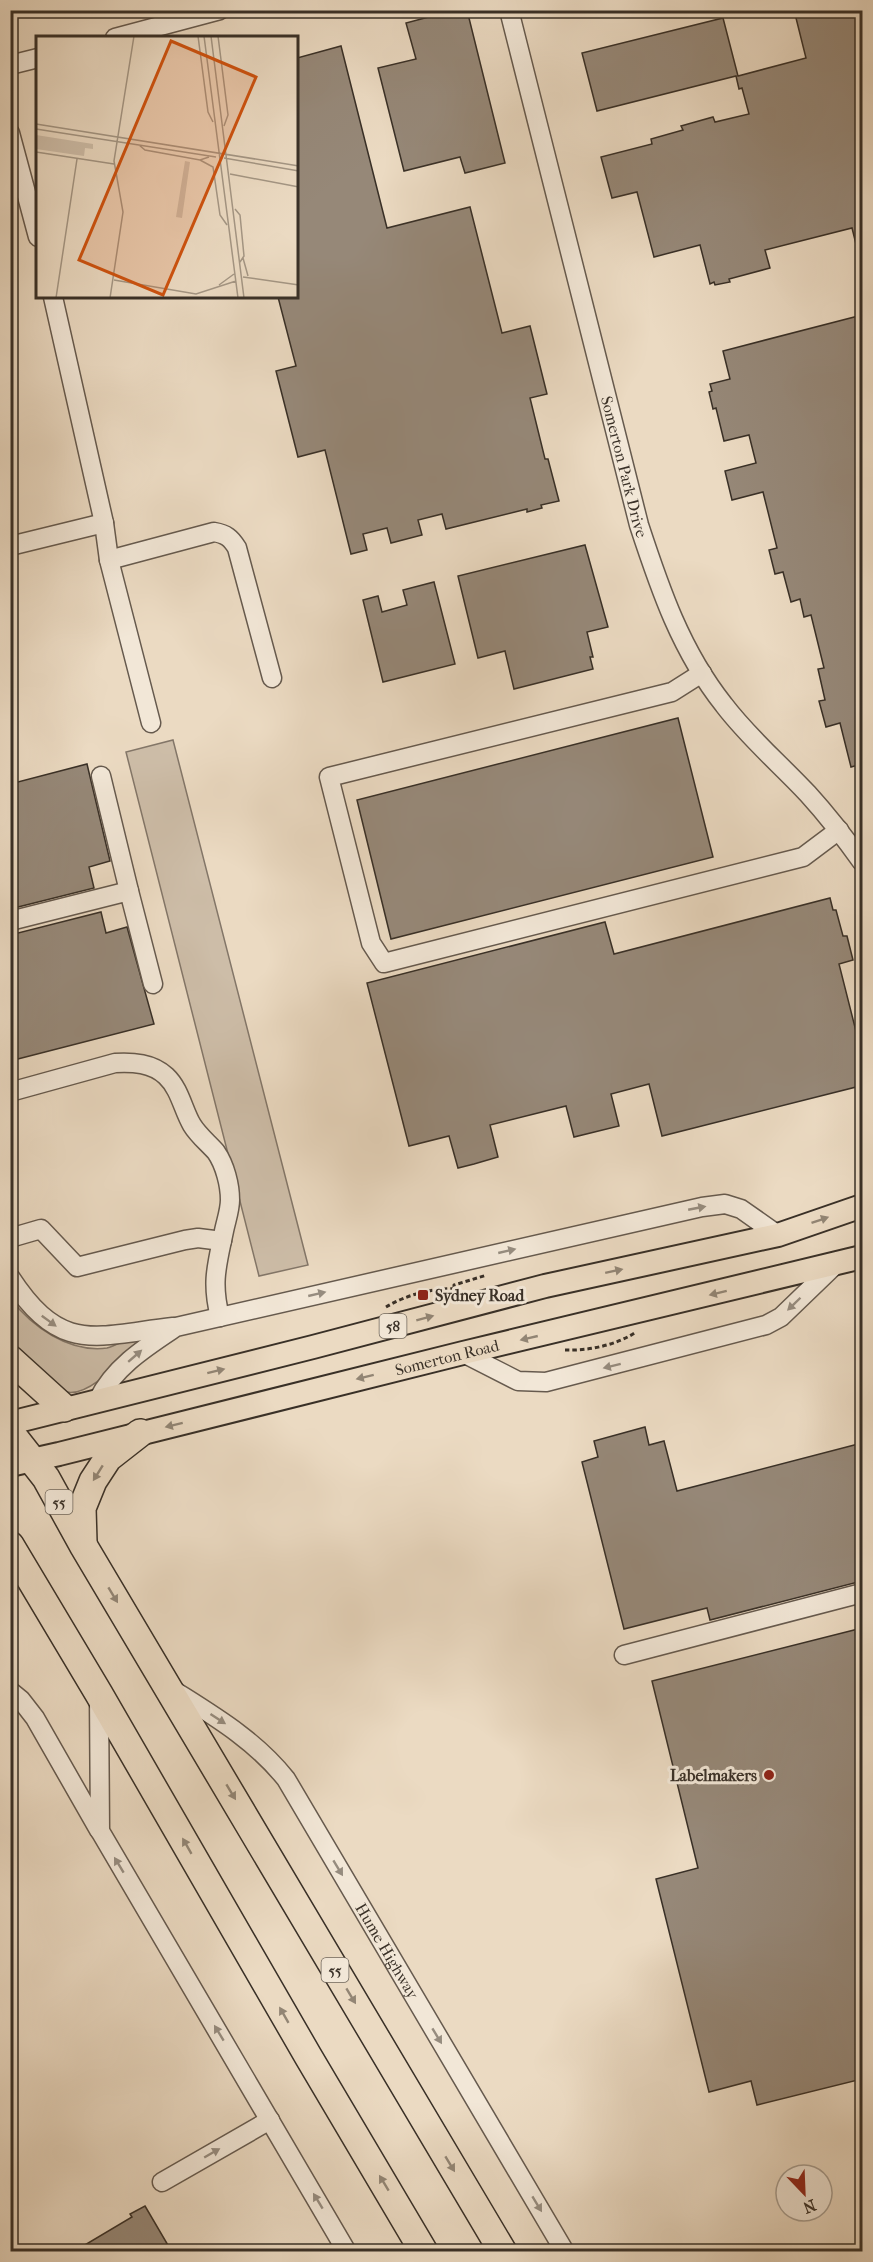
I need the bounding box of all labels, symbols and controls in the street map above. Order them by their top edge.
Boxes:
inset map [36,36,298,298]
street label: Somerton Park Drive [597,394,652,540]
one-way arrow [688,1203,707,1212]
one-way arrow [811,1215,829,1225]
one-way arrow [498,1246,517,1255]
one-way arrow [605,1266,624,1276]
place label: Sydney Road [435,1286,525,1306]
marker: Sydney Road [416,1288,430,1302]
one-way arrow [709,1288,728,1298]
one-way arrow [308,1289,326,1299]
one-way arrow [788,1297,802,1311]
one-way arrow [416,1312,434,1322]
one-way arrow [41,1314,56,1326]
road number: 58 [380,1314,406,1338]
one-way arrow [519,1333,538,1343]
street label: Somerton Road [393,1335,501,1379]
one-way arrow [127,1350,142,1363]
one-way arrow [603,1362,621,1372]
one-way arrow [207,1365,225,1375]
one-way arrow [356,1373,375,1383]
one-way arrow [165,1421,183,1431]
one-way arrow [93,1465,104,1481]
road number: 55 [46,1490,72,1514]
one-way arrow [108,1587,118,1604]
one-way arrow [210,1713,226,1724]
place label: Labelmakers [670,1766,757,1785]
marker: Labelmakers [762,1768,776,1782]
one-way arrow [225,1784,236,1800]
one-way arrow [182,1838,192,1855]
one-way arrow [114,1857,125,1873]
one-way arrow [333,1860,344,1876]
street label: Hume Highway [352,1899,423,2003]
road number: 55 [322,1958,348,1982]
one-way arrow [346,1988,356,2005]
one-way arrow [280,2007,290,2024]
one-way arrow [213,2025,224,2041]
one-way arrow [432,2028,443,2044]
one-way arrow [204,2148,221,2158]
one-way arrow [445,2156,456,2172]
north arrow [774,2163,834,2223]
one-way arrow [378,2175,389,2191]
one-way arrow [312,2193,323,2209]
text: N [800,2195,819,2218]
one-way arrow [531,2196,542,2212]

